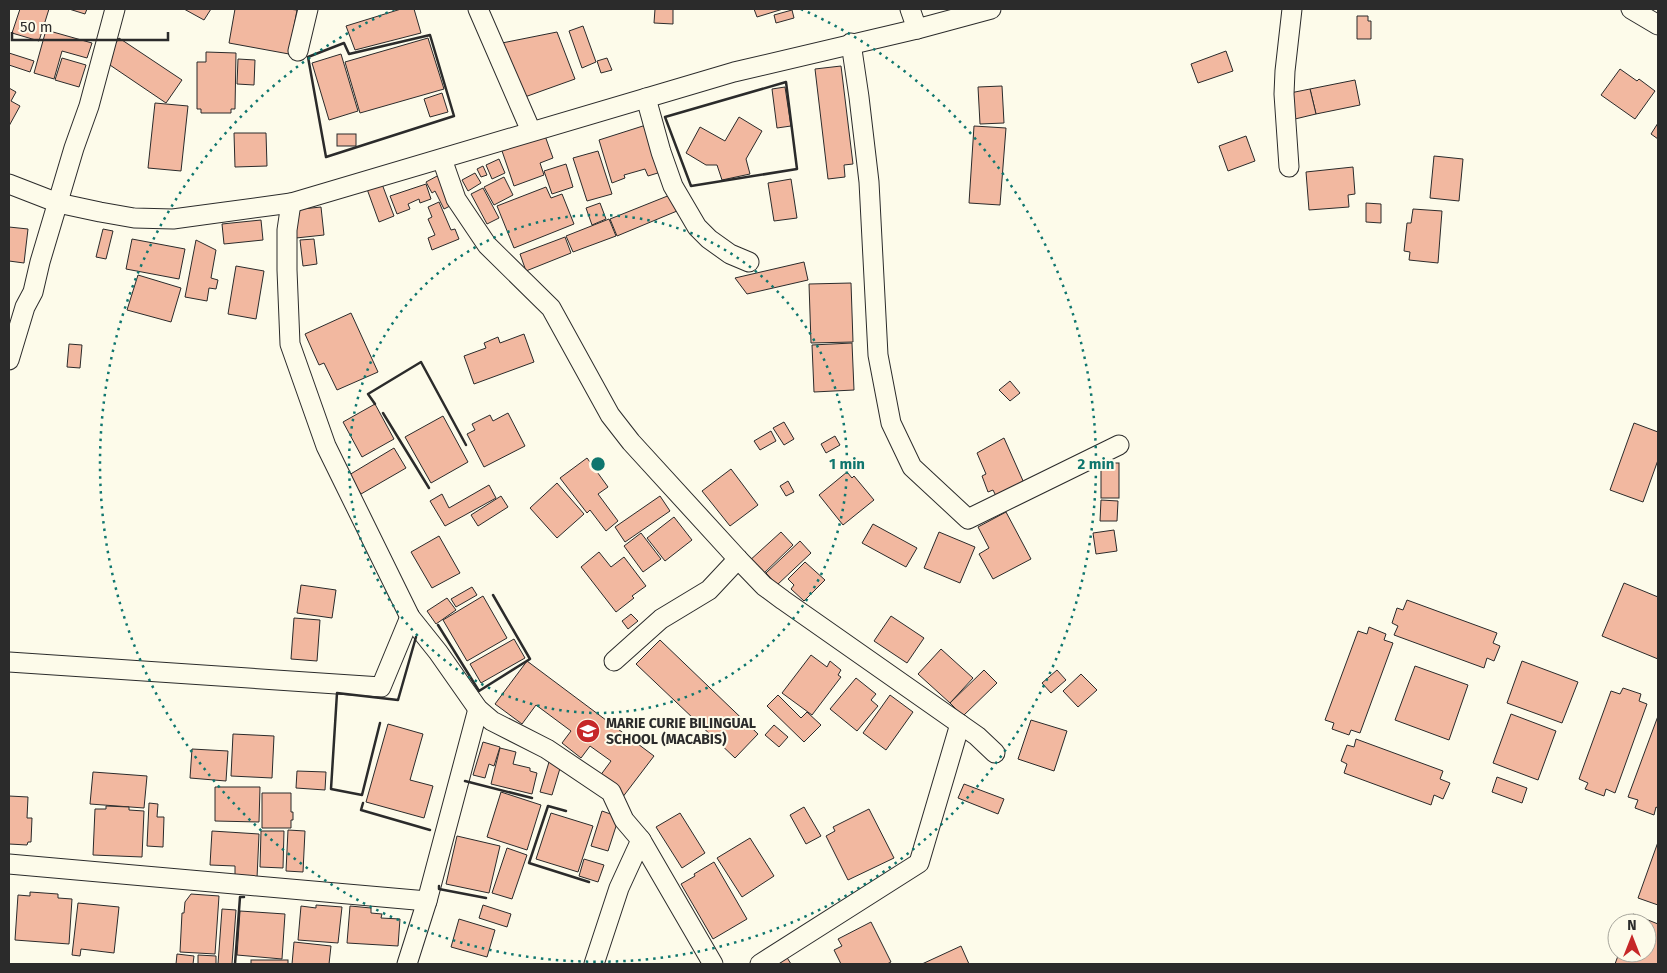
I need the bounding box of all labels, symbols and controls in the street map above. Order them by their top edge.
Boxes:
scale bar [12,10,169,42]
text: 50 m [20,18,53,36]
centre of rings [589,455,607,473]
text: 1 min [829,455,865,473]
text: 2 min [1078,455,1114,473]
place label: MARIE CURIE BILINGUAL SCHOOL (MACABIS) [606,715,756,748]
school or university icon: MARIE CURIE BILINGUAL SCHOOL (MACABIS) [575,718,601,744]
north arrow [1607,913,1657,963]
text: N [1627,917,1637,934]

